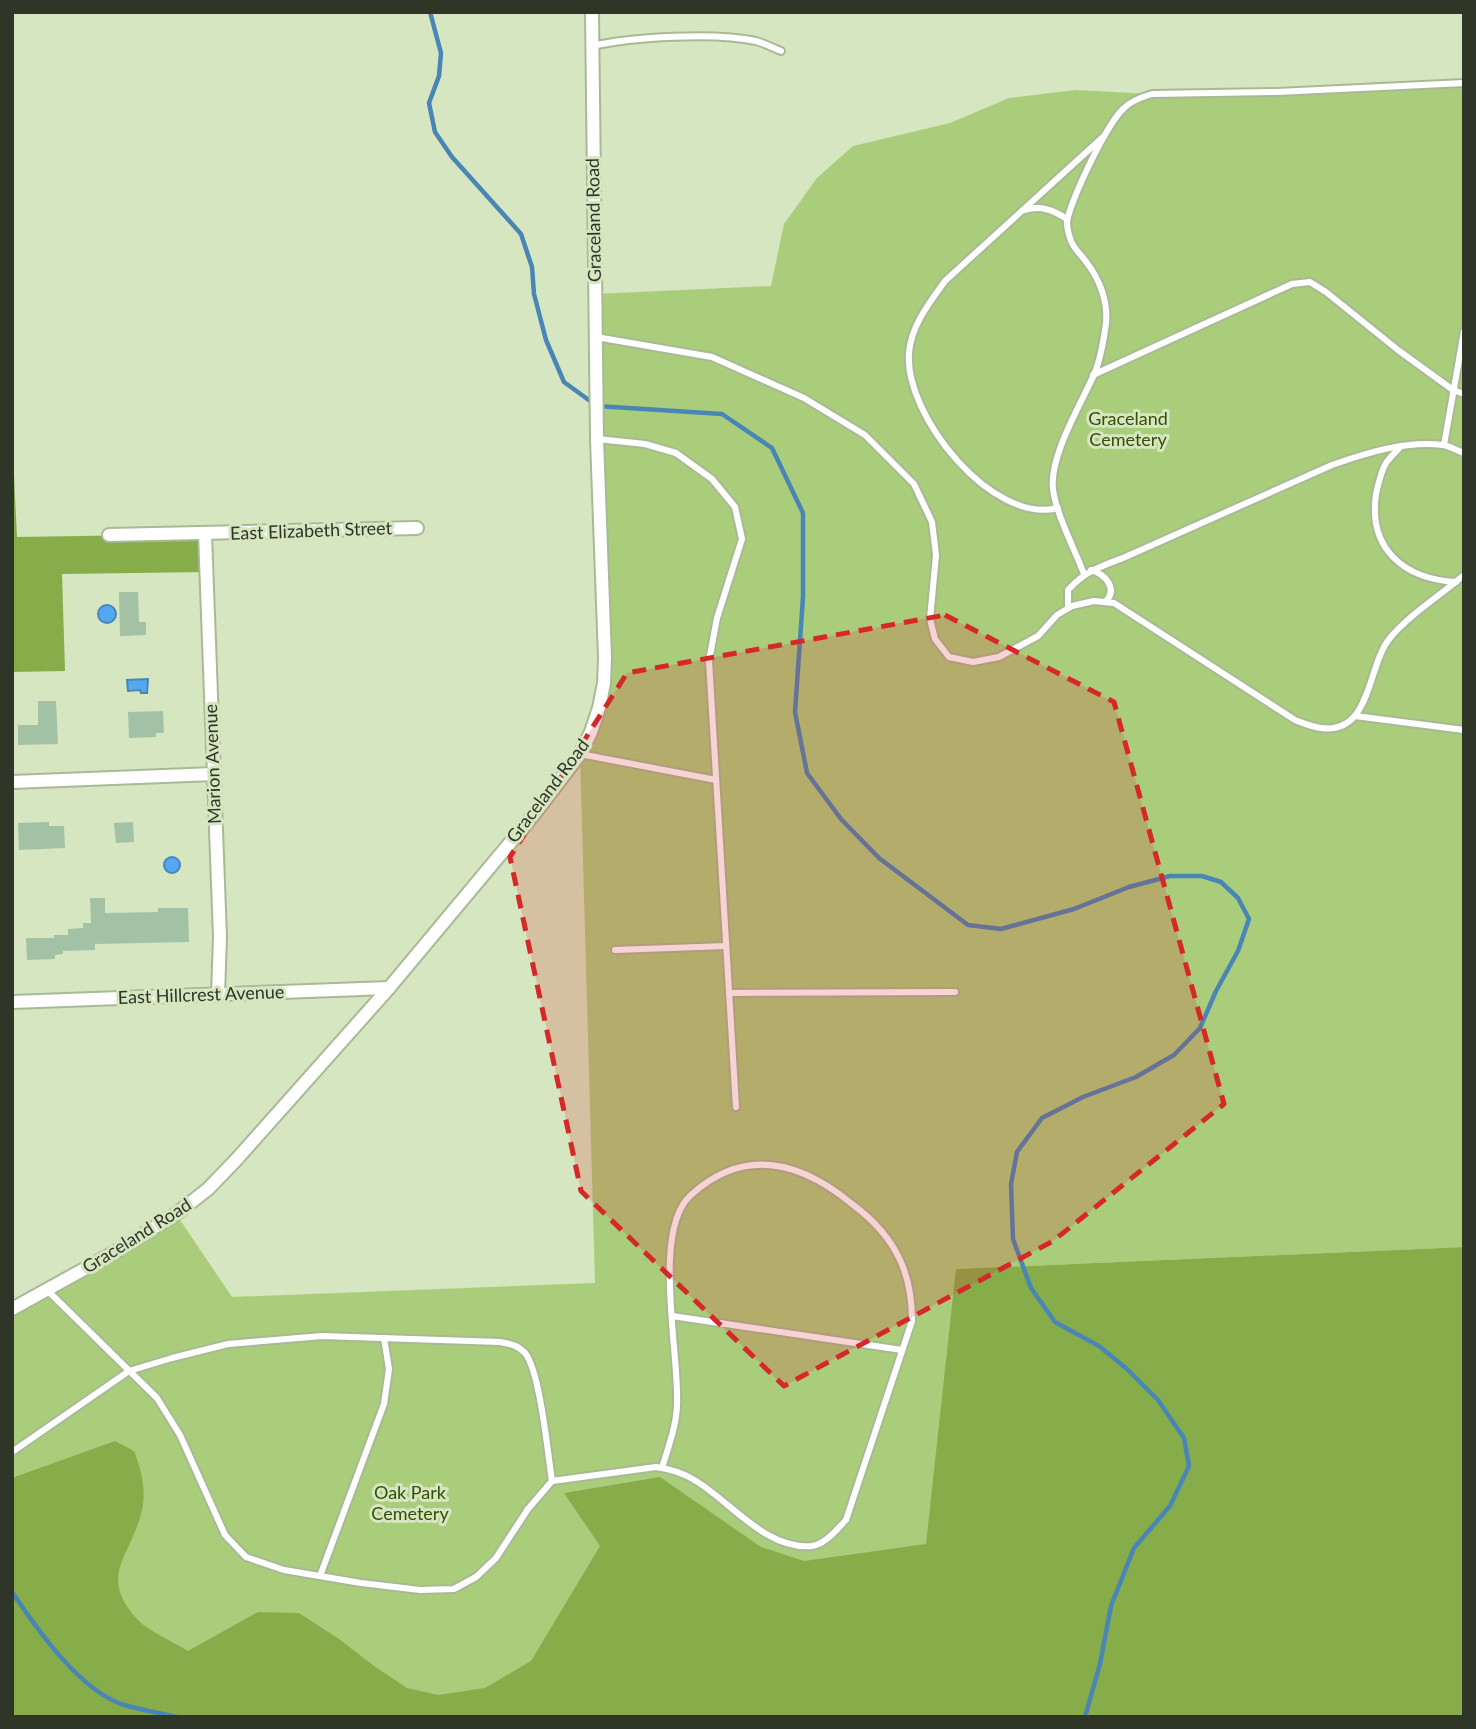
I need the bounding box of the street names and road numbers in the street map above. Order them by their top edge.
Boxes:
street label: Graceland Road [581,158,605,282]
street label: East Elizabeth Street [230,516,393,544]
street label: Marion Avenue [199,704,225,824]
street label: Graceland Road [501,734,593,847]
street label: East Hillcrest Avenue [117,980,285,1008]
street label: Graceland Road [78,1193,195,1277]

